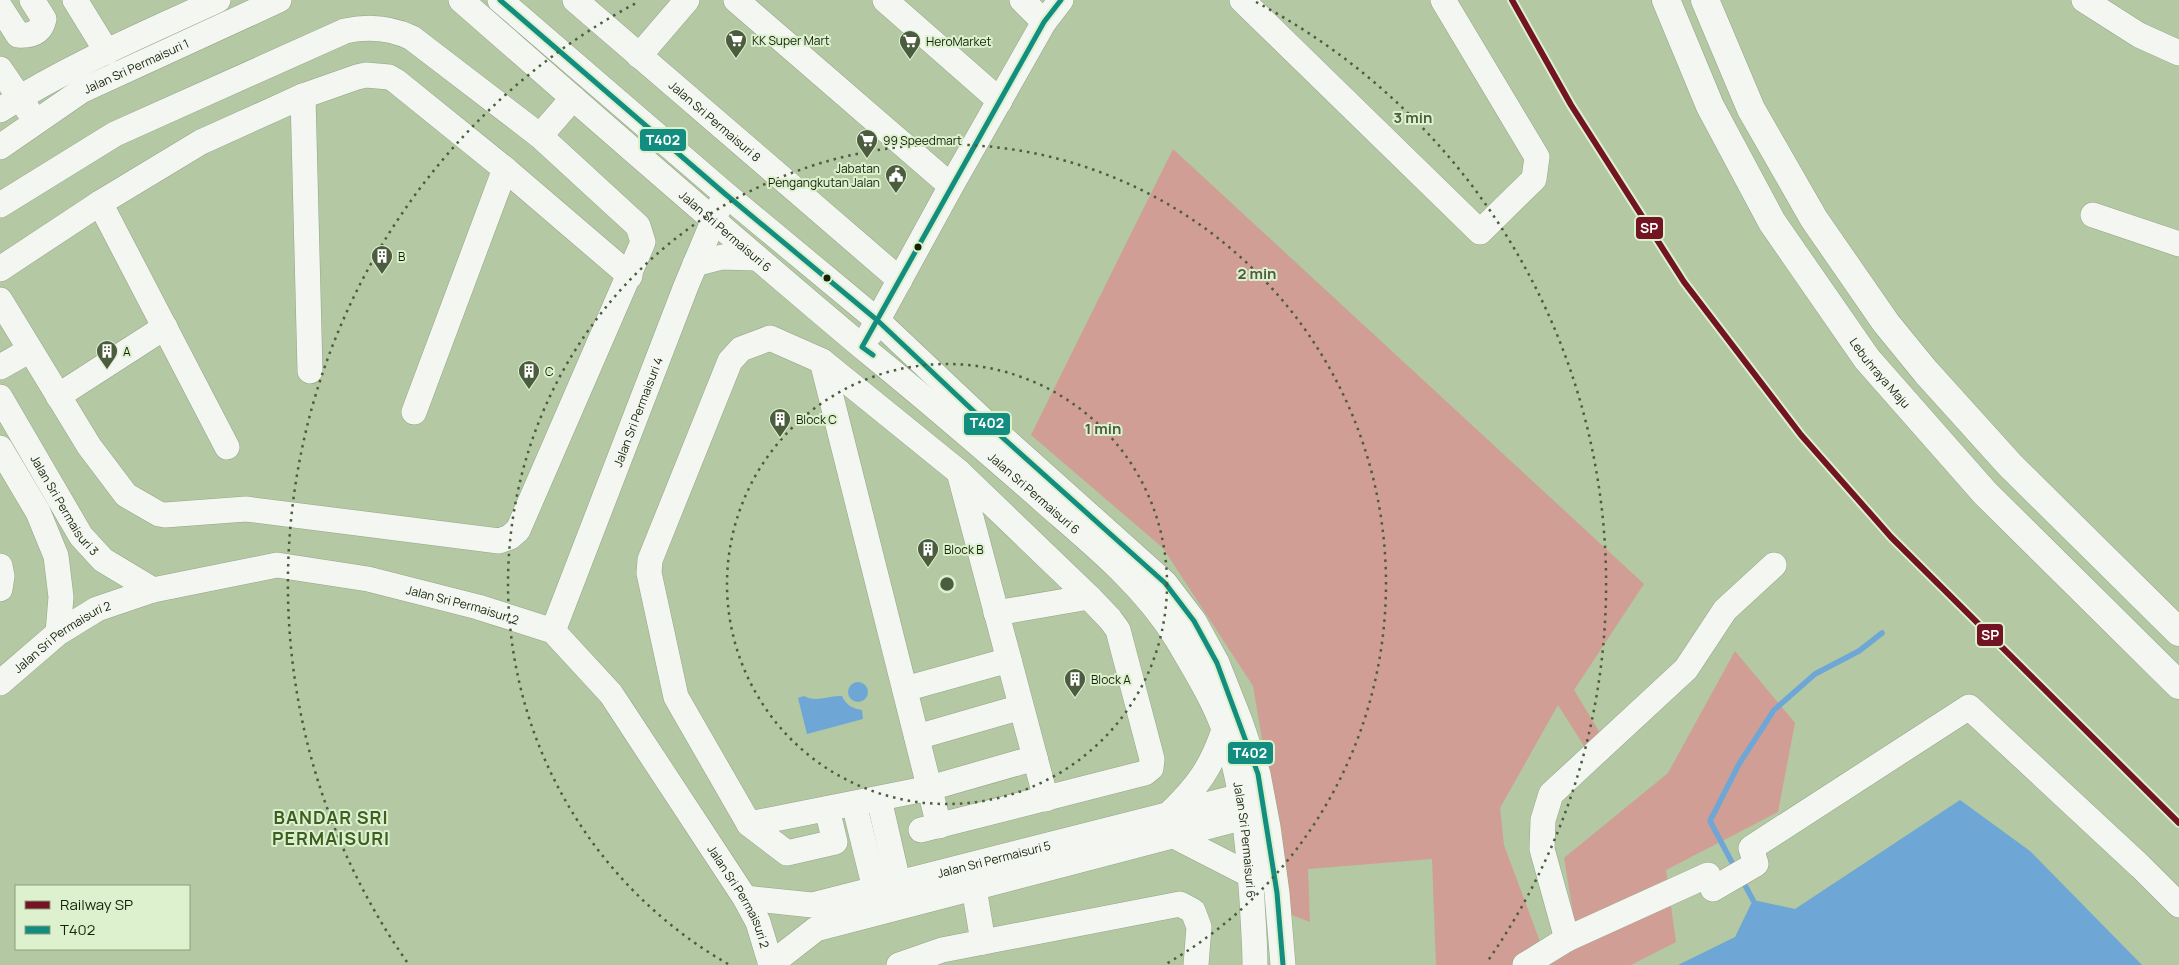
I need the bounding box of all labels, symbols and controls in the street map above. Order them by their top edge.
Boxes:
supermarket icon: KK Super Mart [724,28,748,59]
supermarket icon: HeroMarket [898,29,922,60]
place label: KK Super Mart [752,32,830,49]
place label: HeroMarket [926,33,991,50]
street label: Jalan Sri Permaisuri 1 [81,34,191,97]
street label: Jalan Sri Permaisuri 8 [666,76,765,165]
text: 3 min [1394,107,1432,128]
line badge: T402 [639,128,687,152]
supermarket icon: 99 Speedmart [855,128,879,159]
text: T402 [646,130,680,149]
place label: 99 Speedmart [883,132,962,149]
place label: Jabatan Pengangkutan Jalan [768,160,880,191]
public building icon: Jabatan Pengangkutan Jalan [884,163,908,194]
street label: Jalan Sri Permaisuri 6 [676,186,775,275]
line badge: SP [1635,216,1664,240]
text: SP [1640,218,1658,237]
unlabelled marker [913,242,923,252]
building icon: B [370,244,394,275]
place label: B [398,248,405,265]
text: 2 min [1237,263,1277,284]
unlabelled marker [822,273,832,283]
street label: Lebuhraya Maju [1846,334,1915,412]
building icon: A [95,339,119,370]
place label: A [123,343,131,360]
street label: Jalan Sri Permaisuri 4 [609,354,666,469]
building icon: C [517,359,541,390]
place label: C [545,363,554,380]
building icon: Block C [768,407,792,438]
place label: Block C [796,411,837,428]
line badge: T402 [963,412,1011,436]
text: T402 [970,413,1004,432]
text: 1 min [1085,418,1121,439]
street label: Jalan Sri Permaisuri 6 [985,448,1084,537]
street label: Jalan Sri Permaisuri 3 [27,451,103,559]
building icon: Block B [916,537,940,568]
place label: Block B [944,541,984,558]
centre of rings [938,575,956,593]
street label: Jalan Sri Permaisuri 2 [404,581,521,628]
street label: Jalan Sri Permaisuri 2 [9,596,113,676]
line badge: SP [1976,623,2004,647]
text: SP [1981,625,1999,644]
building icon: Block A [1063,667,1087,698]
place label: Block A [1091,671,1131,688]
line badge: T402 [1227,741,1274,765]
text: T402 [1233,743,1267,762]
street label: Jalan Sri Permaisuri 6 [1230,780,1260,898]
district label: BANDAR SRI PERMAISURI [272,805,390,850]
street label: Jalan Sri Permaisuri 5 [935,836,1052,881]
street label: Jalan Sri Permaisuri 2 [704,841,774,950]
legend [15,885,190,950]
text: Railway SP [60,894,133,915]
text: T402 [60,919,95,940]

